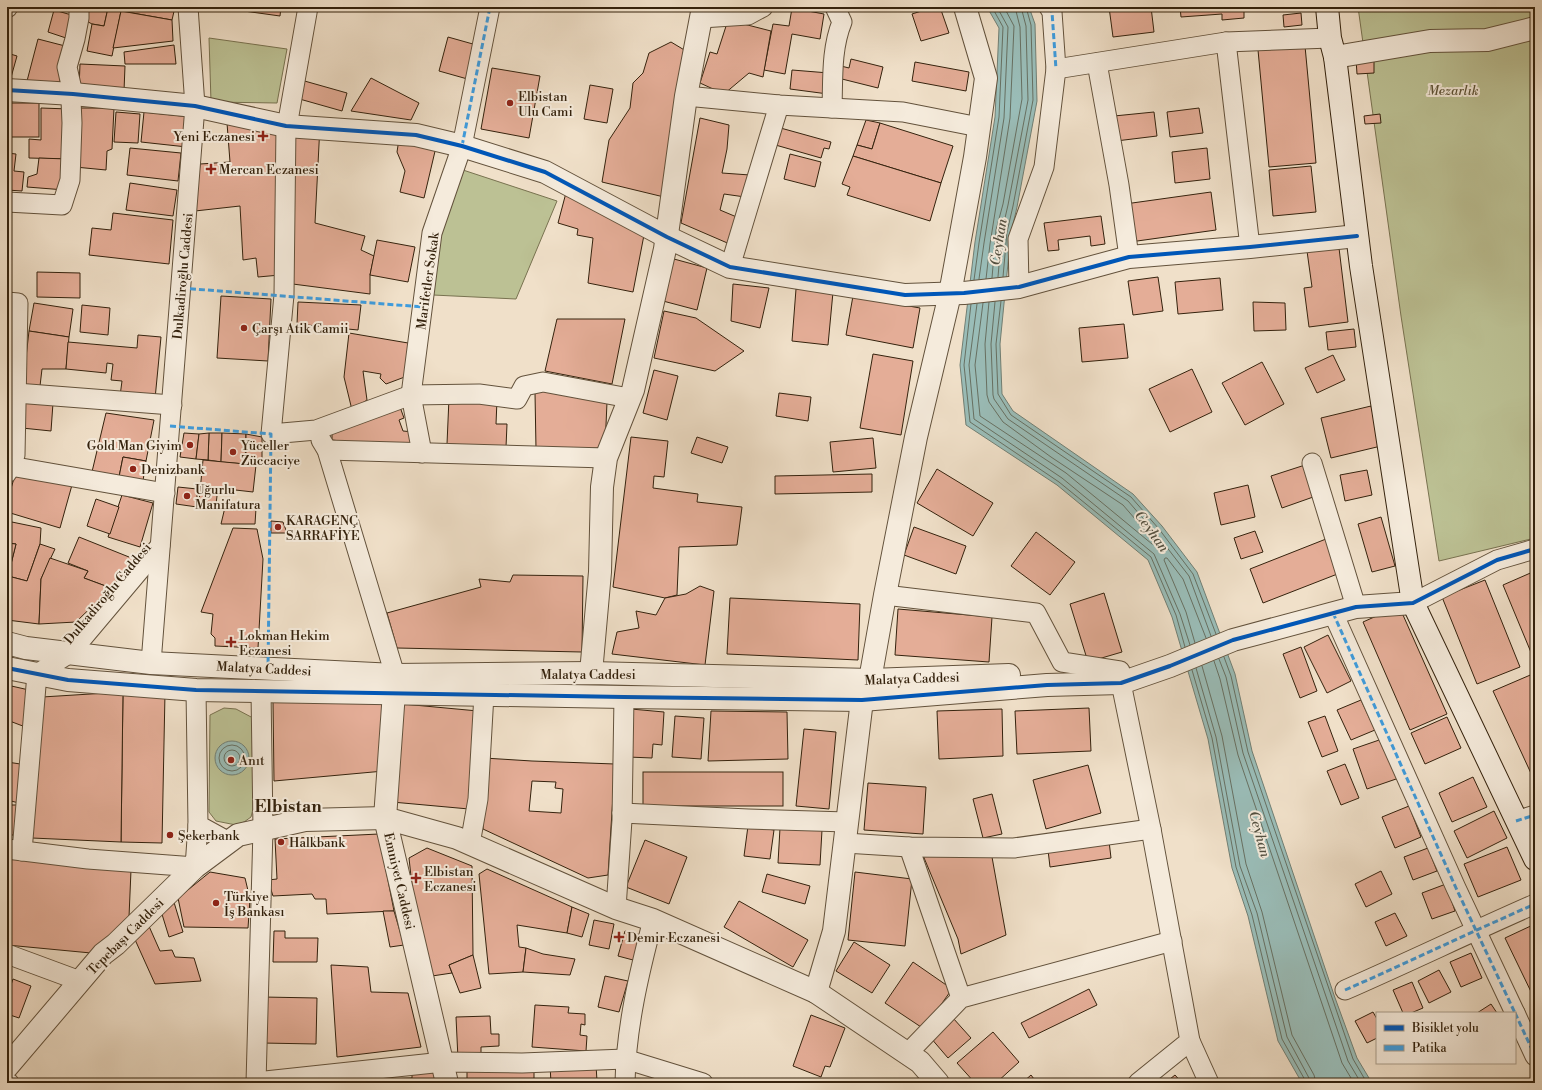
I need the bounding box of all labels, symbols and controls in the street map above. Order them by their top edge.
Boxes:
park label: Mezarlık [1427,83,1479,99]
place label: Elbistan Ulu Cami [518,89,573,120]
marker: Elbistan Ulu Cami [505,98,515,108]
place label: Yeni Eczanesi [172,129,255,145]
marker: Yeni Eczanesi [258,131,268,141]
place label: Mercan Eczanesi [219,162,319,178]
marker: Mercan Eczanesi [206,164,216,174]
street label: Dulkadiroğlu Caddesi [169,212,197,340]
water label: Ceyhan [986,217,1012,267]
street label: Marifetler Sokak [413,230,443,331]
place label: Çarşı Atik Camii [252,321,349,337]
marker: Çarşı Atik Camii [239,323,249,333]
place label: Gold Man Giyim [87,438,183,454]
place label: Yüceller Züccaciye [240,438,301,469]
marker: Gold Man Giyim [185,440,195,450]
marker: Yüceller Züccaciye [228,447,238,457]
place label: Denizbank [141,462,206,478]
marker: Denizbank [128,464,138,474]
place label: Uğurlu Manifatura [195,482,261,513]
marker: Uğurlu Manifatura [182,491,192,501]
water label: Ceyhan [1130,507,1172,556]
place label: KARAGENÇ SARRAFİYE [286,513,360,544]
marker: KARAGENÇ SARRAFİYE [273,522,283,532]
street label: Dulkadiroğlu Caddesi [61,540,155,647]
place label: Lokman Hekim Eczanesi [239,628,330,659]
marker: Lokman Hekim Eczanesi [226,637,236,647]
street label: Malatya Caddesi [216,659,312,679]
street label: Malatya Caddesi [540,667,636,683]
street label: Malatya Caddesi [864,669,960,689]
place label: Anıt [238,753,265,769]
marker: Anıt [226,755,236,765]
district label: Elbistan [254,796,322,818]
water label: Ceyhan [1244,809,1274,860]
place label: Şekerbank [178,828,241,844]
marker: Şekerbank [165,830,175,840]
street label: Emniyet Caddesi [380,831,418,931]
place label: Halkbank [289,835,346,851]
marker: Halkbank [276,837,286,847]
place label: Elbistan Eczanesi [424,864,477,895]
marker: Elbistan Eczanesi [411,873,421,883]
place label: Türkiye İş Bankası [224,889,285,920]
street label: Tepebaşı Caddesi [84,895,167,978]
marker: Türkiye İş Bankası [211,898,221,908]
place label: Demir Eczanesi [627,930,720,946]
marker: Demir Eczanesi [614,932,624,942]
legend [1376,1012,1516,1064]
text: Bisiklet yolu [1411,1021,1479,1036]
text: Patika [1412,1041,1448,1056]

